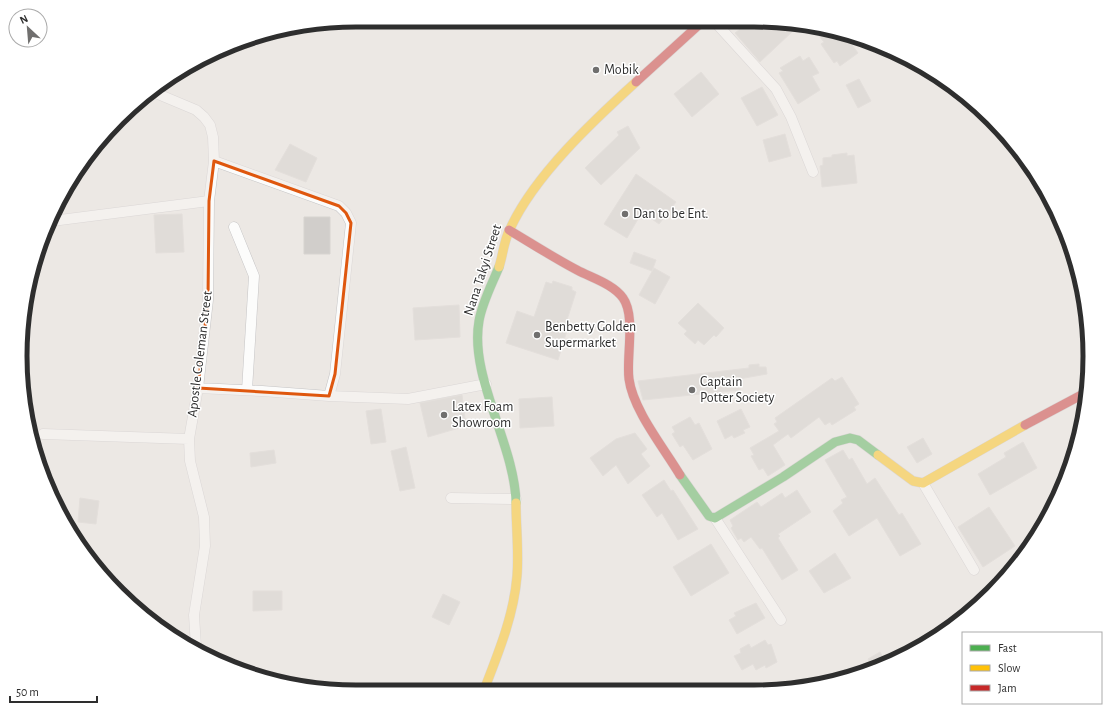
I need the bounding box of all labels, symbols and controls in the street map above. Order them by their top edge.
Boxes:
north arrow [8,8,48,48]
text: N [18,13,30,26]
place label: Mobik [604,63,639,77]
marker: Mobik [591,65,601,75]
place label: Dan to be Ent. [633,207,708,221]
marker: Dan to be Ent. [620,209,630,219]
street label: Nana Takyi Street [462,222,505,317]
street label: Apostle Coleman Street [185,289,215,418]
place label: Benbetty Golden Supermarket [545,320,636,350]
marker: Benbetty Golden Supermarket [532,330,542,340]
place label: Captain Potter Society [700,375,774,405]
marker: Captain Potter Society [687,385,697,395]
place label: Latex Foam Showroom [452,400,513,430]
marker: Latex Foam Showroom [439,410,449,420]
legend [962,632,1102,704]
text: Fast [998,642,1017,654]
text: Slow [998,662,1020,674]
scale bar [10,678,97,704]
text: Jam [998,682,1017,694]
text: 50 m [16,686,39,698]

